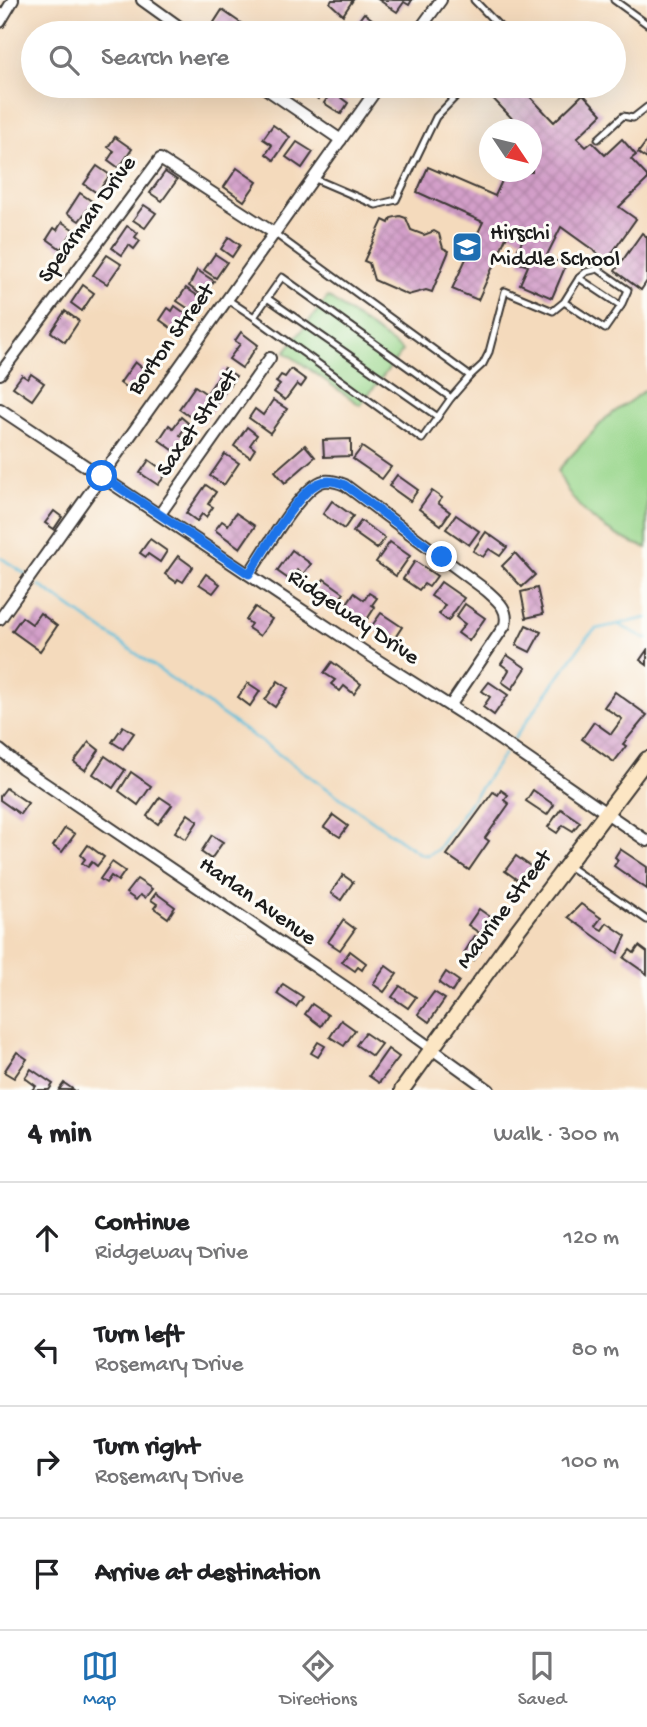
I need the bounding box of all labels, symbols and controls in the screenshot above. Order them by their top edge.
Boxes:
search box [21,21,626,98]
icon: search [45,41,83,79]
text: Search here [101,44,229,75]
north arrow [479,119,542,182]
street label: Spearman Drive [33,150,144,289]
place label: Hirschi Middle School [490,221,620,274]
school or university icon: Hirschi Middle School [450,230,484,264]
street label: Borton Street [122,278,222,402]
street label: Saxet Street [152,364,245,482]
route start [86,460,117,491]
route end [426,541,457,572]
street label: Ridgeway Drive [282,564,425,673]
street label: Maurine Street [451,844,560,975]
street label: Harlan Avenue [193,852,322,953]
text: 4 min [28,1118,91,1153]
text: Walk · 300 m [493,1122,619,1149]
text: Continue [95,1209,189,1240]
icon: ahead [28,1219,66,1257]
text: 120 m [564,1225,619,1252]
text: Ridgeway Drive [95,1240,248,1267]
text: Turn left [95,1321,183,1352]
icon: left [28,1331,66,1369]
text: 80 m [572,1337,619,1364]
text: Rosemary Drive [95,1352,243,1379]
text: Turn right [95,1433,199,1464]
icon: right [28,1443,66,1481]
text: 100 m [562,1449,619,1476]
text: Rosemary Drive [95,1464,243,1491]
icon: arrive [28,1555,66,1593]
text: Arrive at destination [95,1559,320,1590]
tab: Map [81,1647,119,1712]
tab: Directions [280,1647,357,1712]
tab: Saved [518,1647,566,1712]

